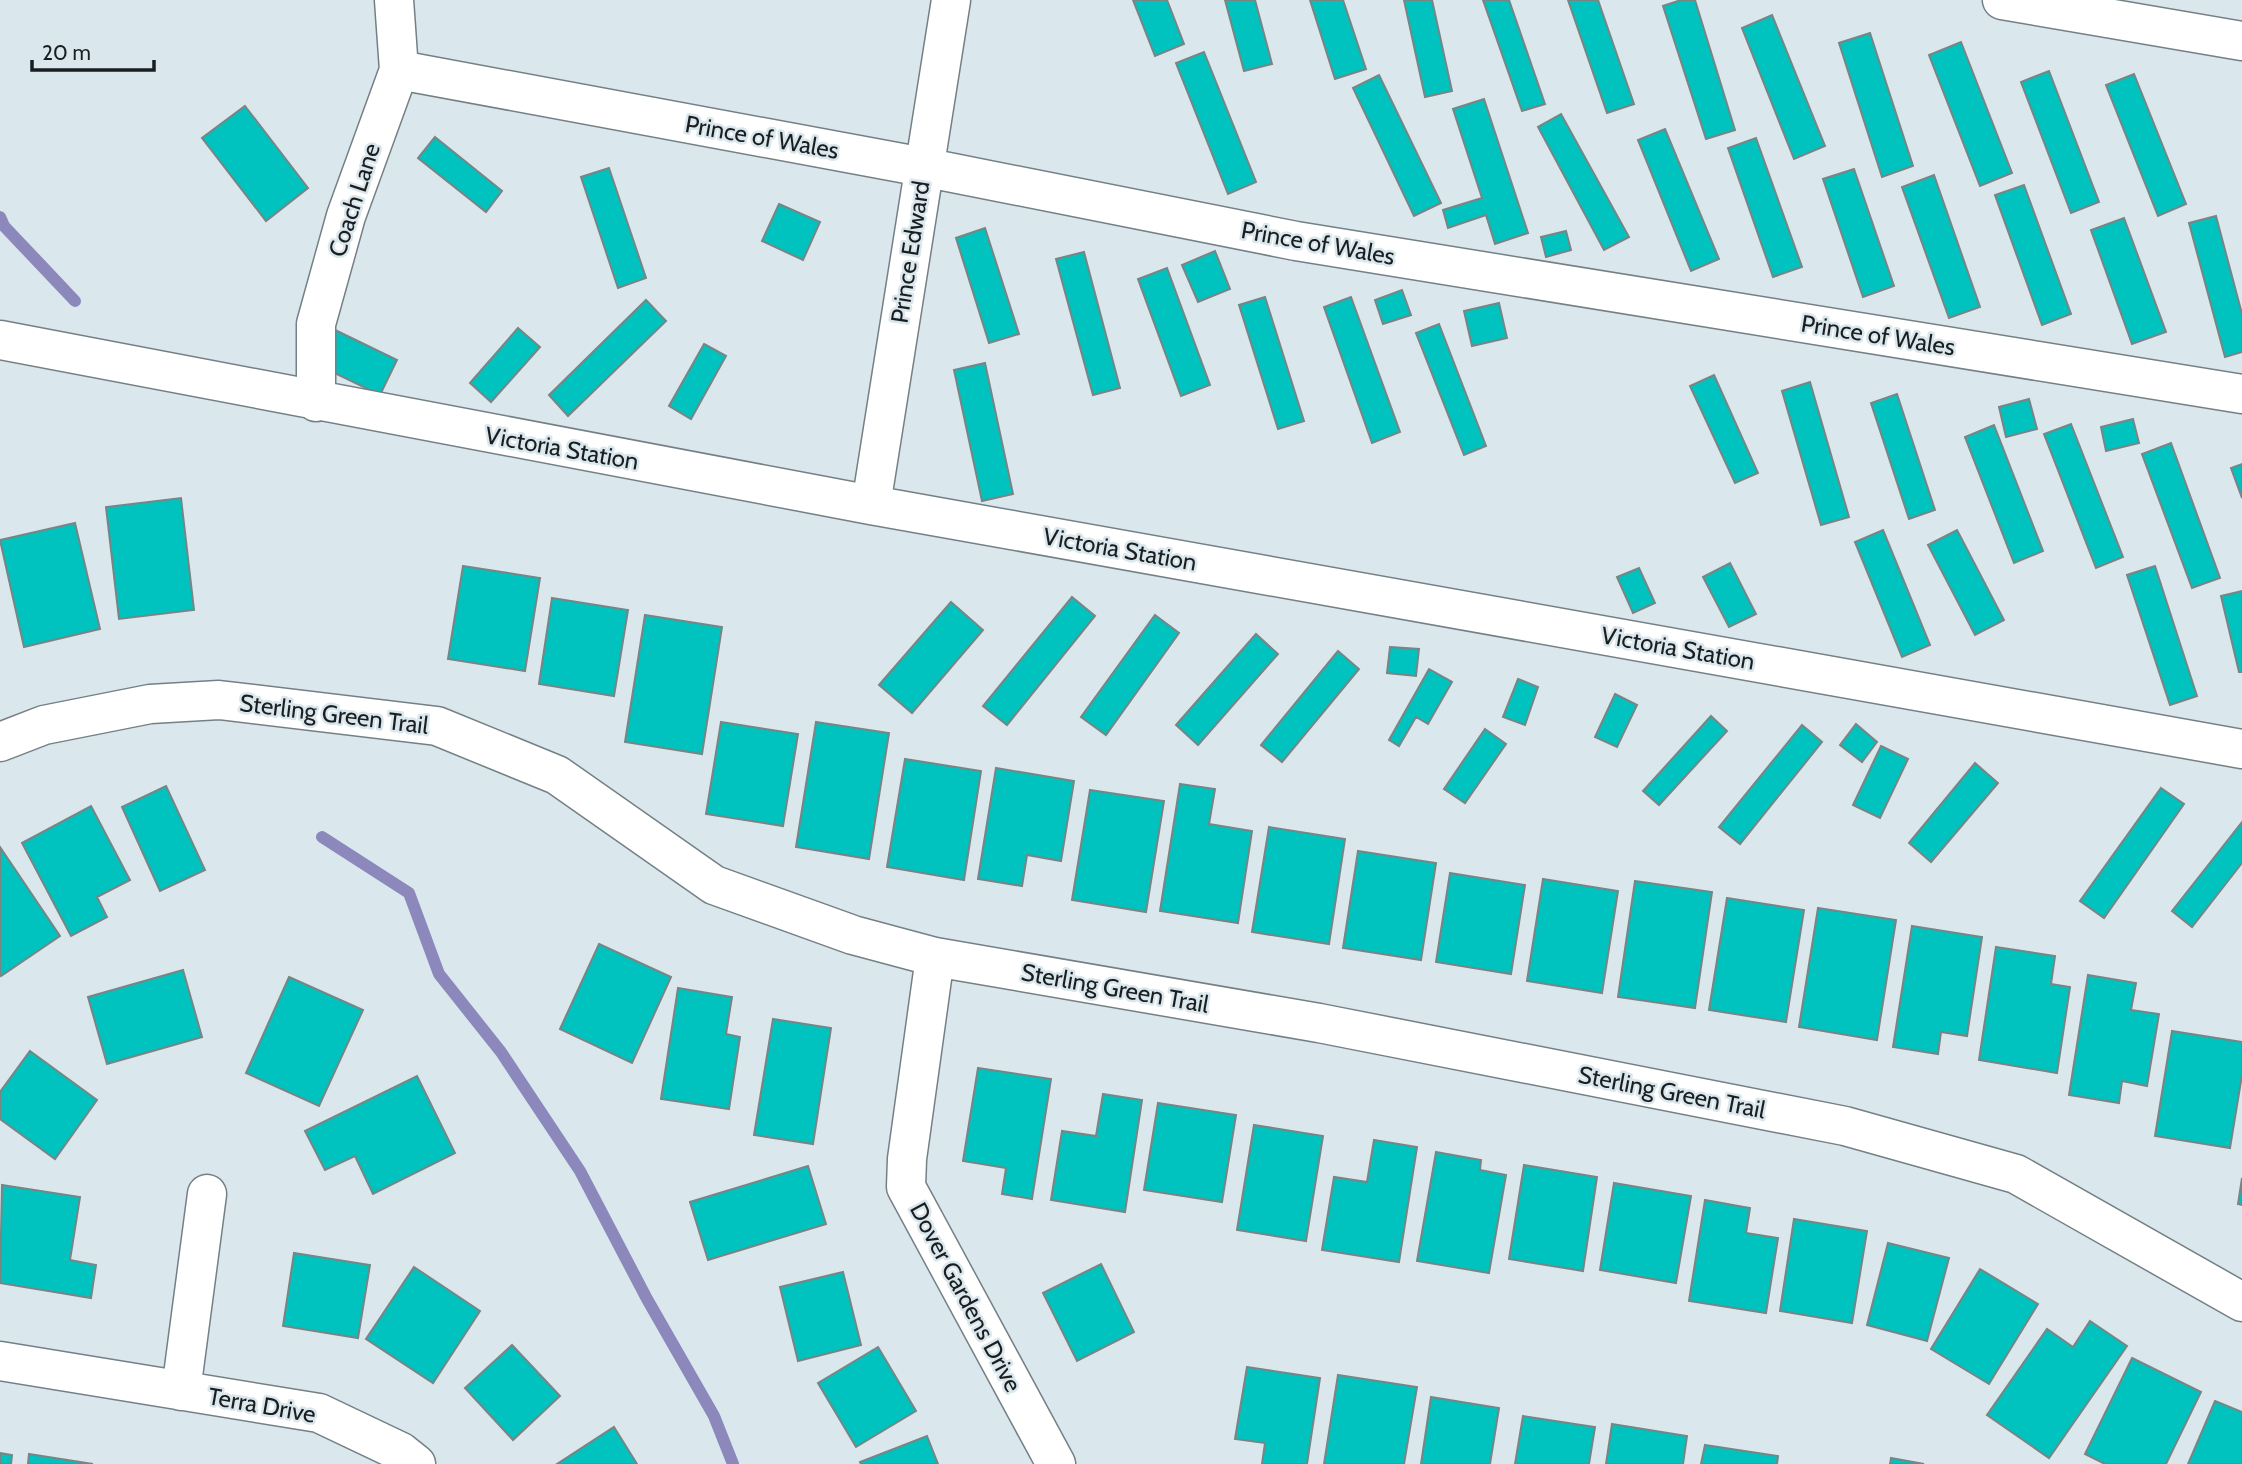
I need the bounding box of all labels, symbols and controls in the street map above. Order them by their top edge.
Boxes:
scale bar [32,28,154,72]
text: 20 m [42,40,91,65]
street label: Prince of Wales [683,109,841,165]
street label: Coach Lane [322,140,386,260]
street label: Prince Edward [884,179,936,325]
street label: Prince of Wales [1239,215,1397,271]
street label: Prince of Wales [1799,309,1957,361]
street label: Victoria Station [483,420,641,476]
street label: Victoria Station [1041,521,1199,577]
street label: Victoria Station [1599,620,1757,676]
street label: Sterling Green Trail [238,688,430,740]
street label: Sterling Green Trail [1019,957,1211,1019]
street label: Sterling Green Trail [1576,1060,1768,1124]
street label: Dover Gardens Drive [904,1197,1028,1397]
street label: Terra Drive [206,1381,318,1429]

